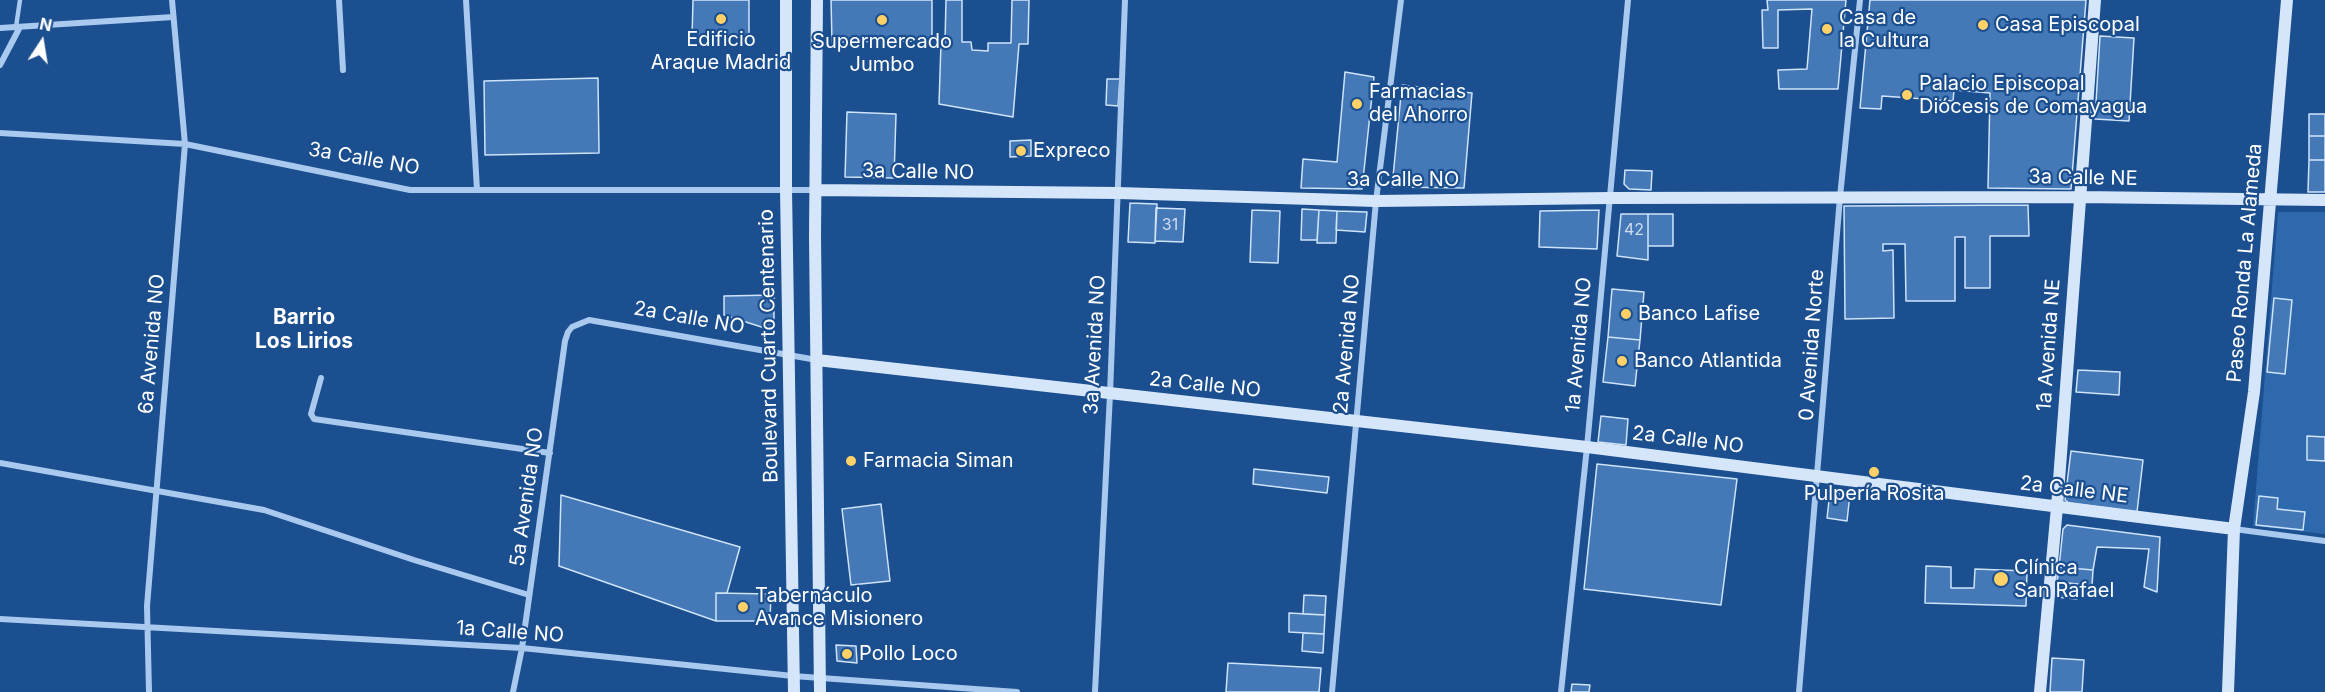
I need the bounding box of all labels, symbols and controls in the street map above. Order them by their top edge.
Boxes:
place label: Casa de la Cultura [1839,6,1929,53]
north arrow [12,12,72,72]
marker: Edificio Araque Madrid [714,12,728,26]
text: N [38,13,54,35]
marker: Supermercado Jumbo [875,13,889,27]
place label: Casa Episcopal [1995,13,2140,37]
marker: Casa Episcopal [1976,18,1990,32]
marker: Casa de la Cultura [1820,22,1834,36]
place label: Edificio Araque Madrid [651,28,791,75]
place label: Supermercado Jumbo [812,30,952,77]
place label: Palacio Episcopal Diócesis de Comayagua [1919,72,2147,119]
place label: Farmacias del Ahorro [1369,80,1468,127]
marker: Palacio Episcopal Diócesis de Comayagua [1900,88,1914,102]
marker: Farmacias del Ahorro [1350,97,1364,111]
street label: 3a Calle NO [307,137,421,181]
place label: Expreco [1033,139,1110,163]
street label: Paseo Ronda La Alameda [2223,142,2267,384]
marker: Expreco [1014,144,1028,158]
street label: 3a Calle NO [862,159,974,185]
street label: 3a Calle NE [2028,165,2138,191]
street label: 3a Calle NO [1347,168,1459,192]
street label: Boulevard Cuarto Centenario [755,209,783,483]
house number: 31 [1162,215,1178,235]
house number: 42 [1624,220,1644,240]
street label: 0 Avenida Norte [1795,268,1829,422]
street label: 6a Avenida NO [134,273,170,415]
street label: 2a Avenida NO [1329,273,1365,415]
street label: 3a Avenida NO [1079,274,1111,416]
street label: 1a Avenida NO [1561,276,1597,414]
street label: 1a Avenida NE [2032,278,2066,412]
street label: 2a Calle NO [632,296,746,340]
place label: Banco Lafise [1638,302,1760,326]
district label: Barrio Los Lirios [255,305,353,355]
marker: Banco Lafise [1619,307,1633,321]
place label: Banco Atlantida [1634,349,1782,373]
marker: Banco Atlantida [1615,354,1629,368]
street label: 2a Calle NO [1148,367,1262,403]
street label: 2a Calle NO [1631,421,1745,459]
street label: 5a Avenida NO [505,426,549,568]
place label: Farmacia Siman [863,449,1014,473]
marker: Farmacia Siman [844,454,858,468]
marker: Pulpería Rosita [1867,465,1881,479]
street label: 2a Calle NE [2018,471,2130,509]
place label: Pulpería Rosita [1804,482,1944,506]
place label: Clínica San Rafael [2014,556,2114,603]
marker: Clínica San Rafael [1992,570,2010,588]
place label: Tabernáculo Avance Misionero [755,584,923,631]
marker: Tabernáculo Avance Misionero [736,600,750,614]
street label: 1a Calle NO [455,616,565,648]
place label: Pollo Loco [859,642,958,666]
marker: Pollo Loco [840,647,854,661]

